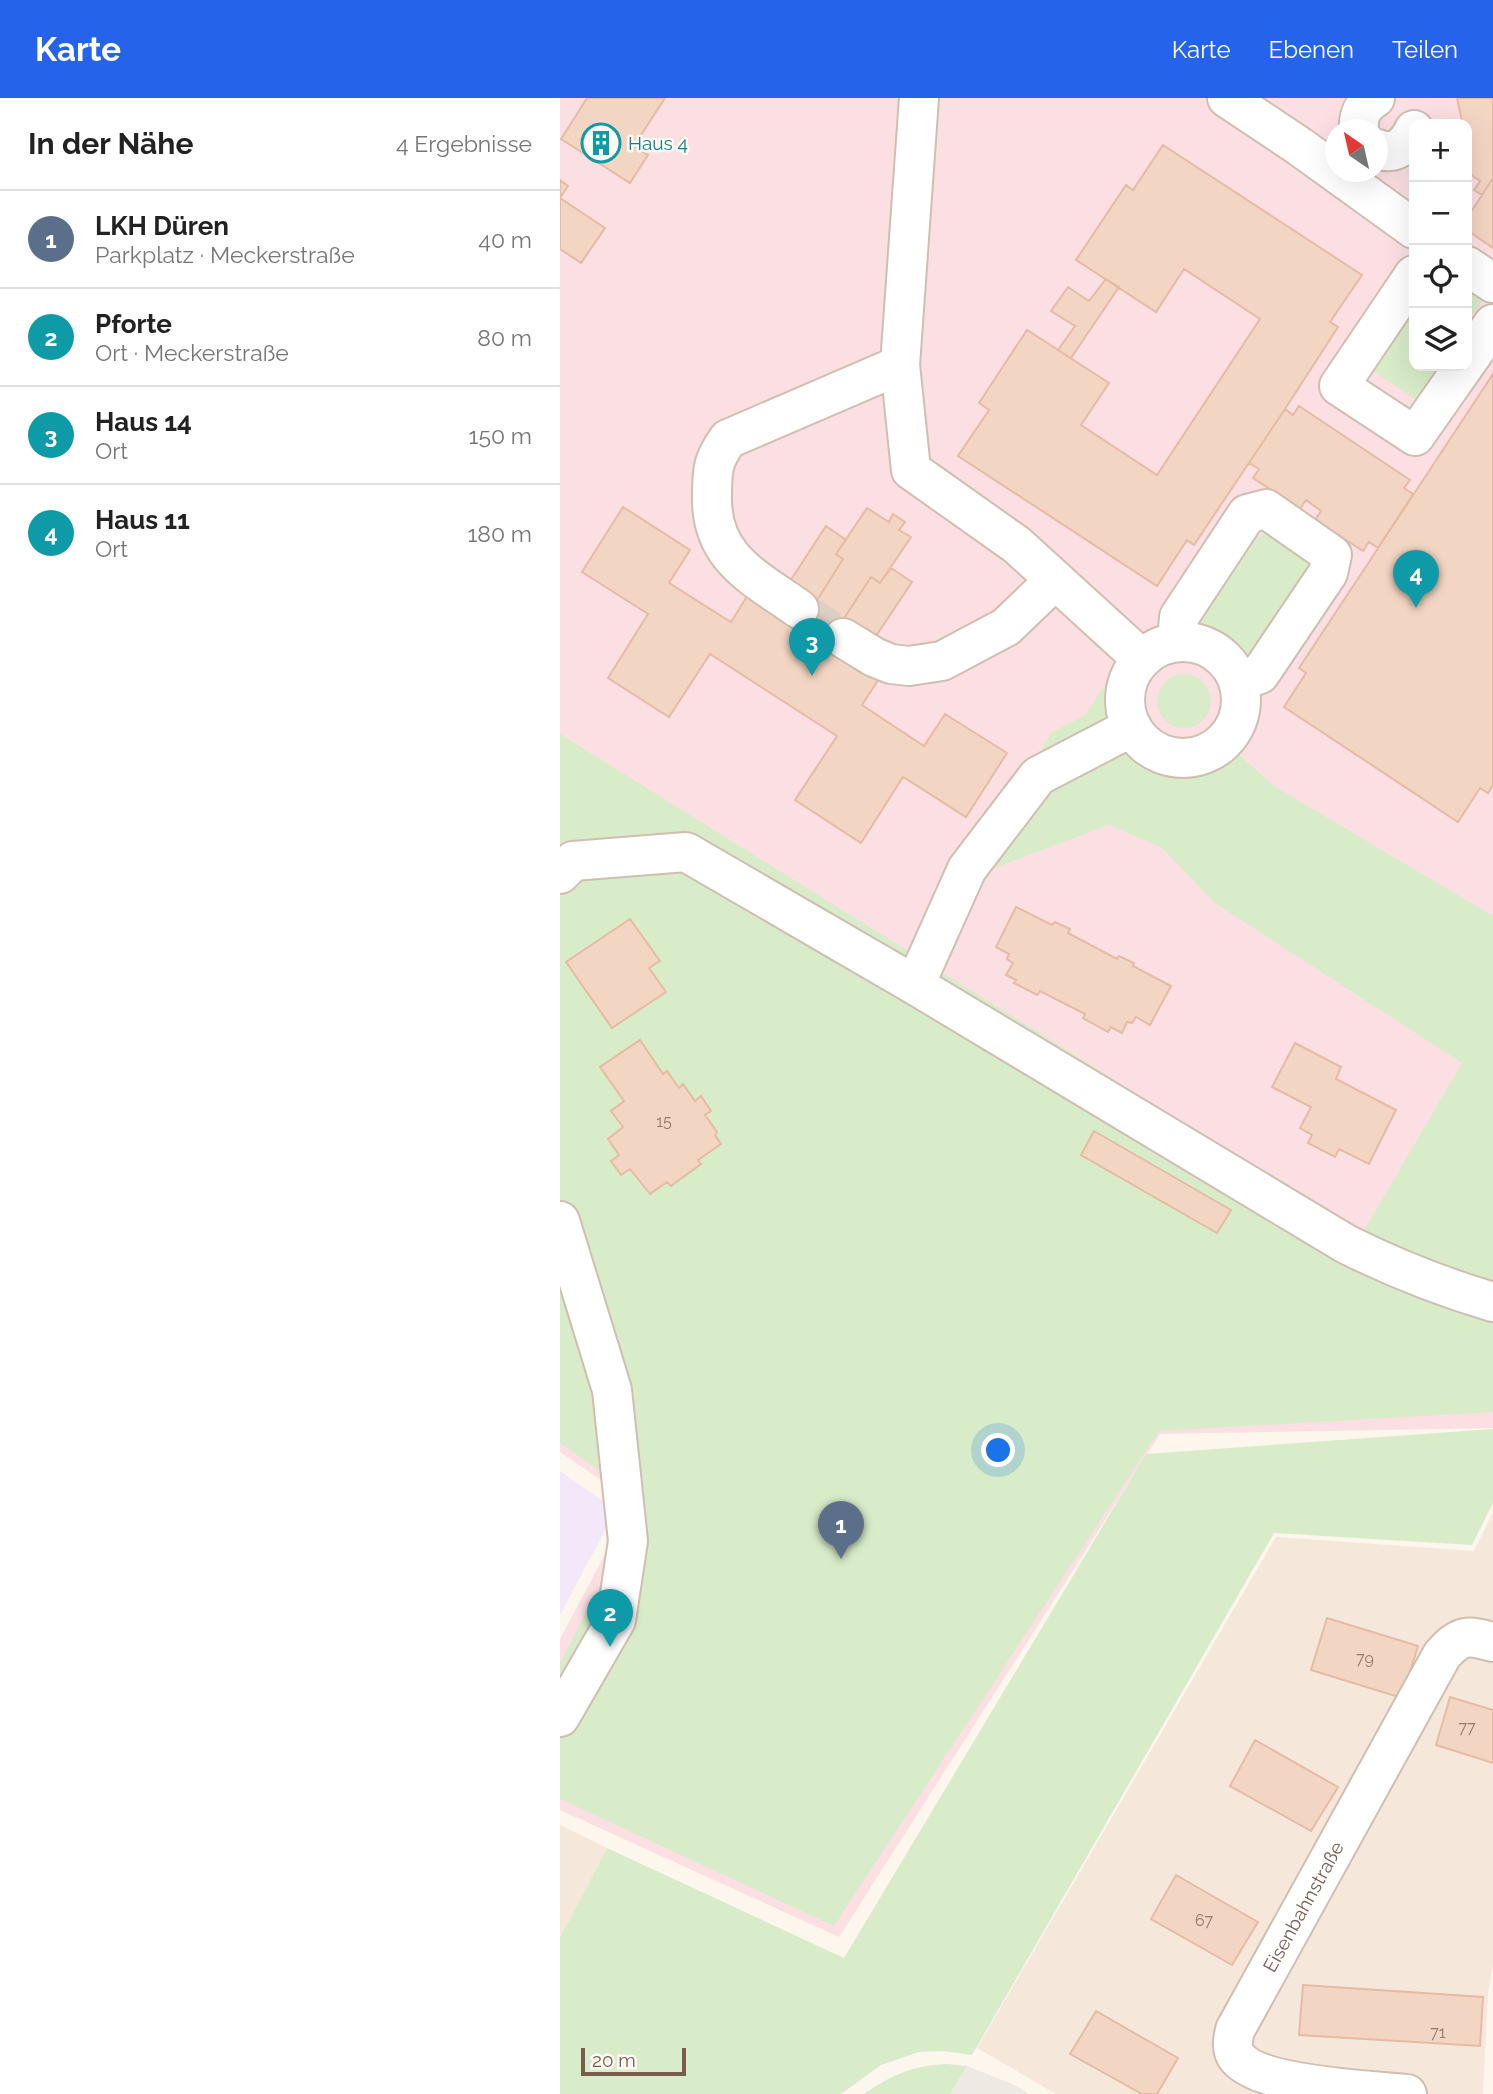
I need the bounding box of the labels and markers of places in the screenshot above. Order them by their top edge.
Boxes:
building icon: Haus 4 [580,122,622,164]
place label: Haus 4 [628,132,688,154]
pin: 4 [1393,550,1439,608]
pin: 3 [789,618,835,676]
pin: 1 [818,1501,864,1559]
pin: 2 [587,1589,633,1647]

